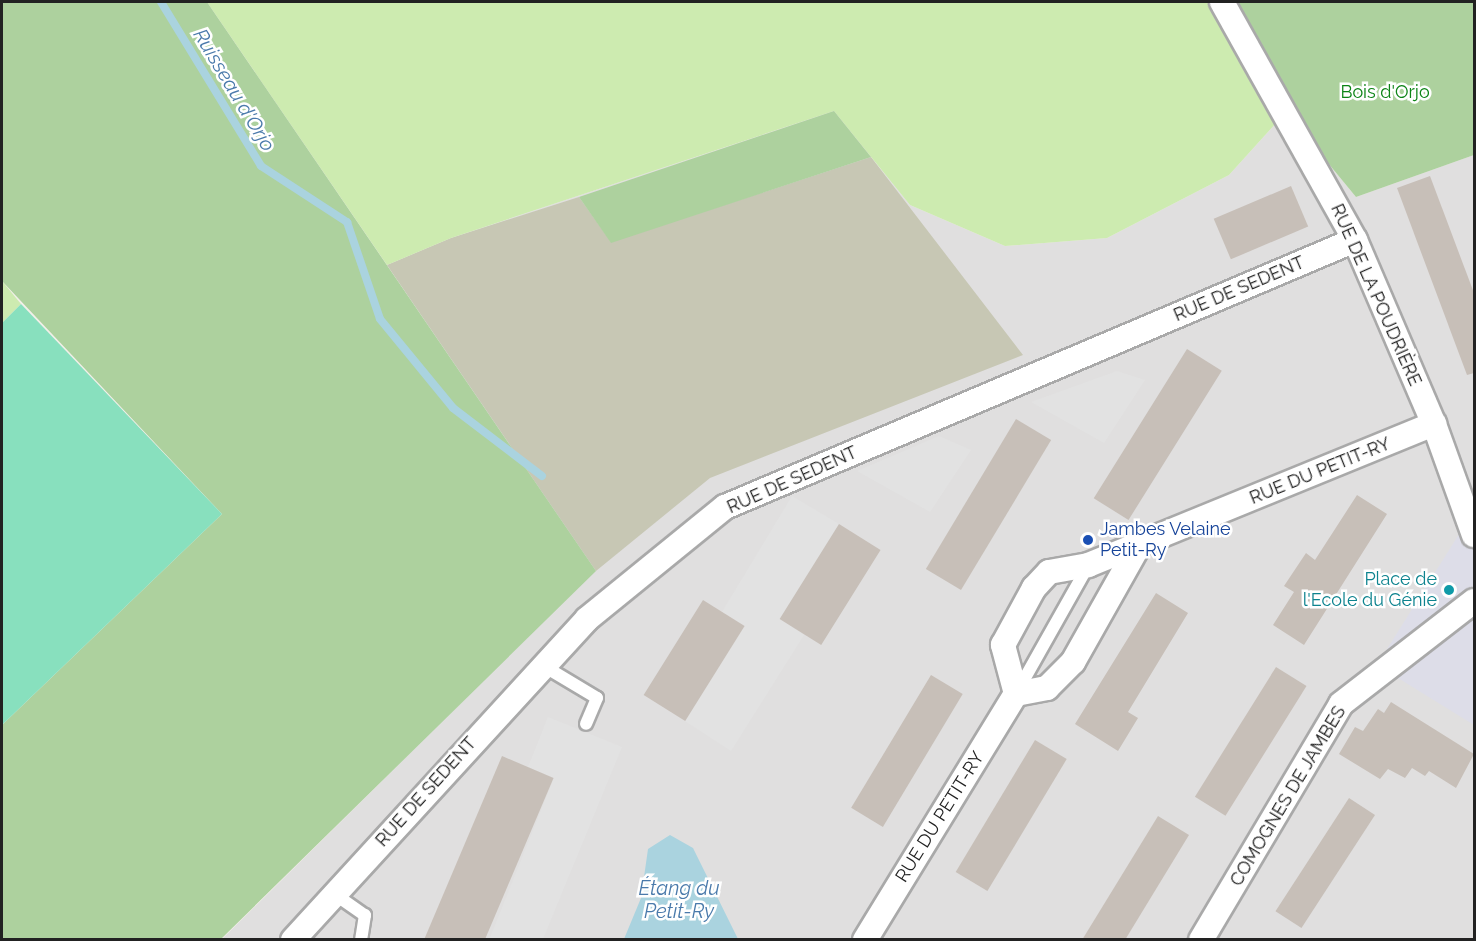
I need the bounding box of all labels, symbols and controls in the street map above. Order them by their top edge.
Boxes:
water label: Ruisseau d'Orjo [188,24,280,156]
park label: Bois d'Orjo [1340,81,1430,103]
street label: RUE DE LA POUDRIÈRE [1326,200,1426,390]
street label: RUE DE SEDENT [1170,252,1308,326]
street label: RUE DU PETIT-RY [1246,433,1394,509]
street label: RUE DE SEDENT [724,442,860,518]
place label: Jambes Velaine Petit-Ry [1100,519,1231,562]
marker: Jambes Velaine Petit-Ry [1081,533,1095,547]
place label: Place de l'Ecole du Génie [1303,569,1437,612]
marker: Place de l'Ecole du Génie [1442,583,1456,597]
street label: COMOGNES DE JAMBES [1226,702,1350,890]
street label: RUE DE SEDENT [371,733,481,851]
street label: RUE DU PETIT-RY [891,748,989,886]
water label: Étang du Petit-Ry [638,876,720,923]

